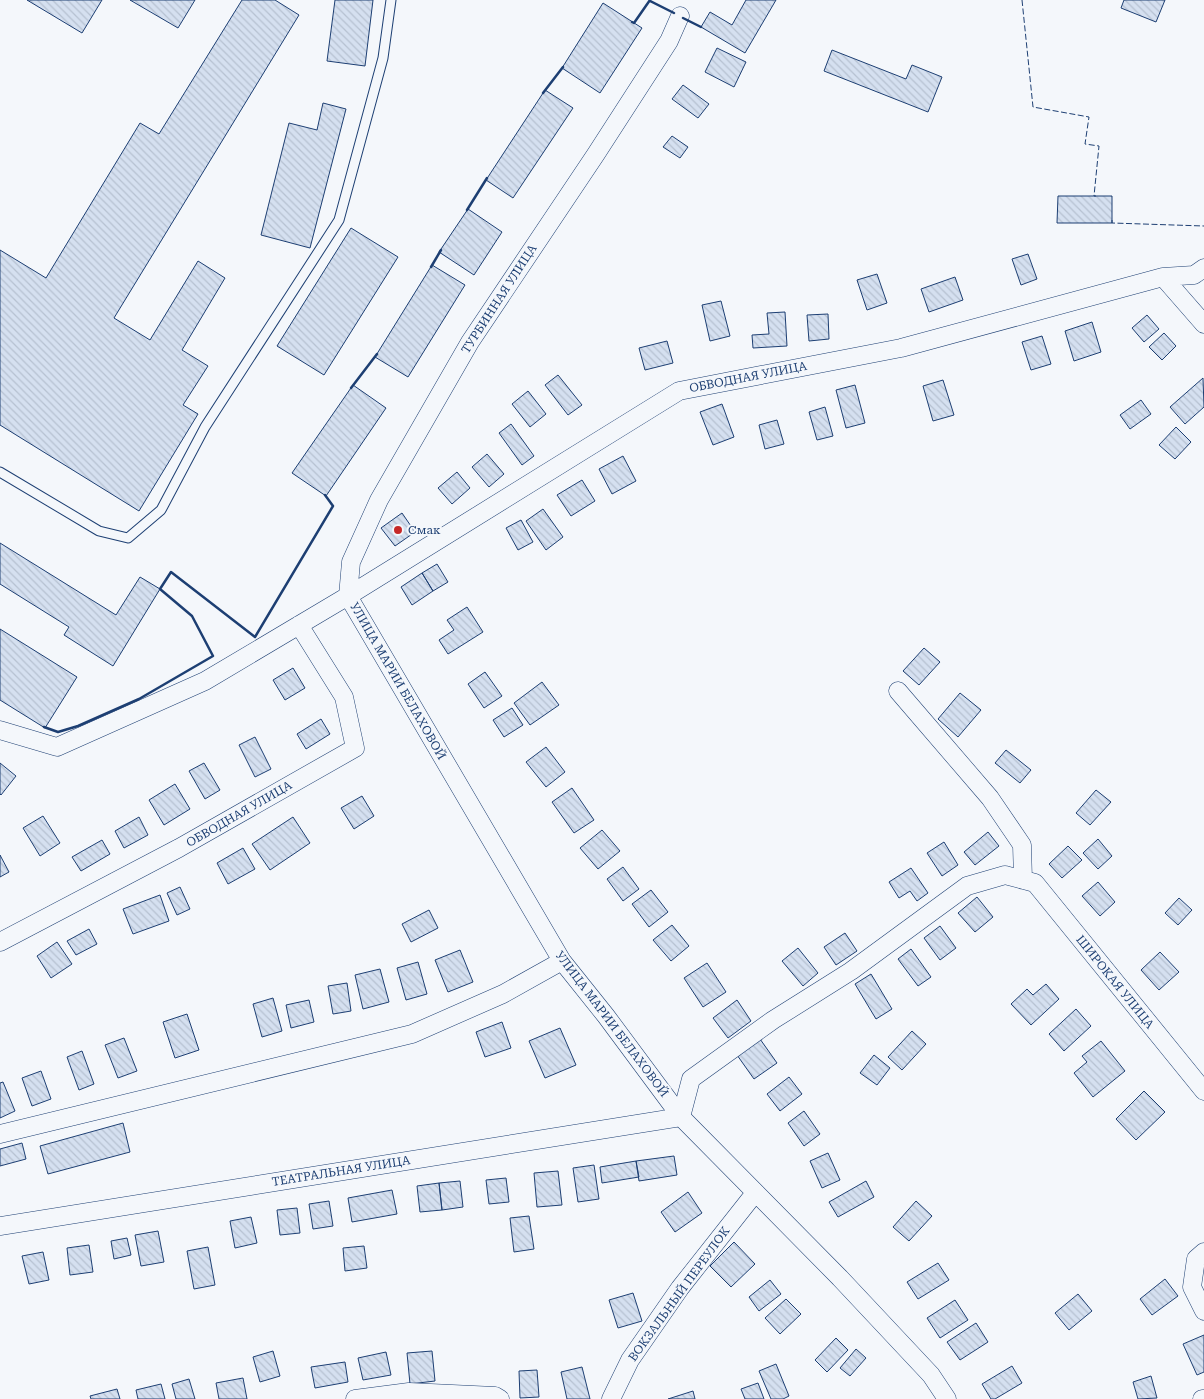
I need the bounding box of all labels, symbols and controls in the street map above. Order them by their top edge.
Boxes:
street label: ТУРБИННАЯ УЛИЦА [459,241,540,356]
street label: ОБВОДНАЯ УЛИЦА [688,359,809,395]
place label: Смак [408,523,441,537]
marker: Смак [392,524,404,536]
street label: УЛИЦА МАРИИ БЕЛАХОВОЙ [347,600,449,762]
street label: ОБВОДНАЯ УЛИЦА [184,778,295,850]
street label: ШИРОКАЯ УЛИЦА [1073,933,1157,1032]
street label: УЛИЦА МАРИИ БЕЛАХОВОЙ [553,948,671,1100]
street label: ТЕАТРАЛЬНАЯ УЛИЦА [271,1153,412,1189]
street label: ВОКЗАЛЬНЫЙ ПЕРЕУЛОК [626,1224,733,1364]

